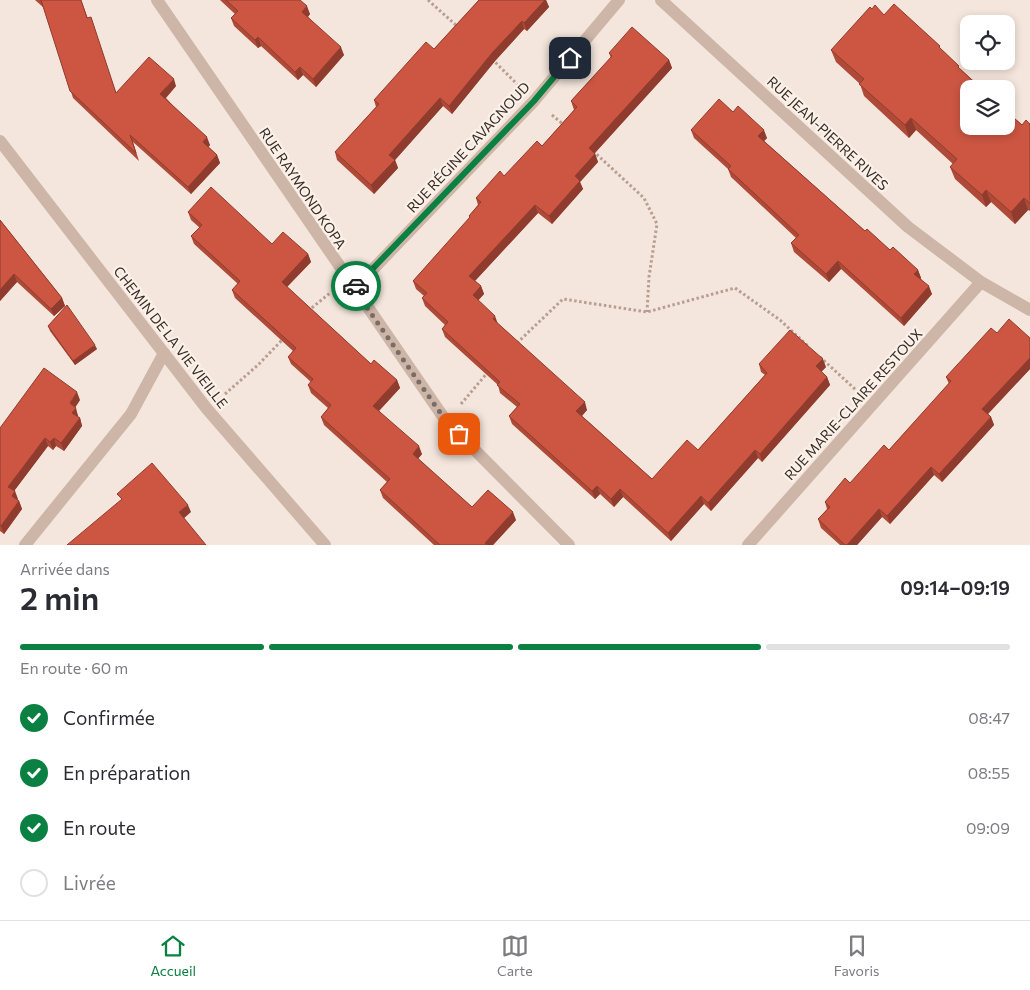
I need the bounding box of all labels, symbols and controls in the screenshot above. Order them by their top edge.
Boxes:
map controls [960,15,1015,135]
button: locate [960,15,1015,70]
pin [549,37,591,79]
icon: home [556,44,584,72]
street label: RUE JEAN-PIERRE RIVES [764,73,892,193]
street label: RUE RÉGINE CAVAGNOUD [403,78,533,216]
button: layers [960,80,1015,135]
street label: RUE RAYMOND KOPA [256,124,350,252]
courier [331,261,381,311]
street label: CHEMIN DE LA VIE VIEILLE [110,263,232,411]
icon: car [342,272,370,300]
street label: RUE MARIE-CLAIRE RESTOUX [780,325,926,483]
pin [438,413,480,455]
icon: bag [445,420,473,448]
text: Arrivée dans [20,559,110,578]
text: 09:14–09:19 [900,576,1010,599]
text: 2 min [20,577,99,617]
text: En route · 60 m [20,658,128,677]
icon: check [20,704,48,732]
text: Confirmée [63,706,155,729]
text: 08:47 [968,708,1010,727]
icon: check [20,759,48,787]
text: En préparation [63,761,191,784]
text: 08:55 [968,763,1010,782]
icon: check [20,814,48,842]
text: En route [63,816,136,839]
text: 09:09 [966,818,1010,837]
text: Livrée [63,871,116,894]
tab: Accueil [151,932,196,979]
tab: Carte [497,932,533,979]
tab: Favoris [834,932,879,979]

